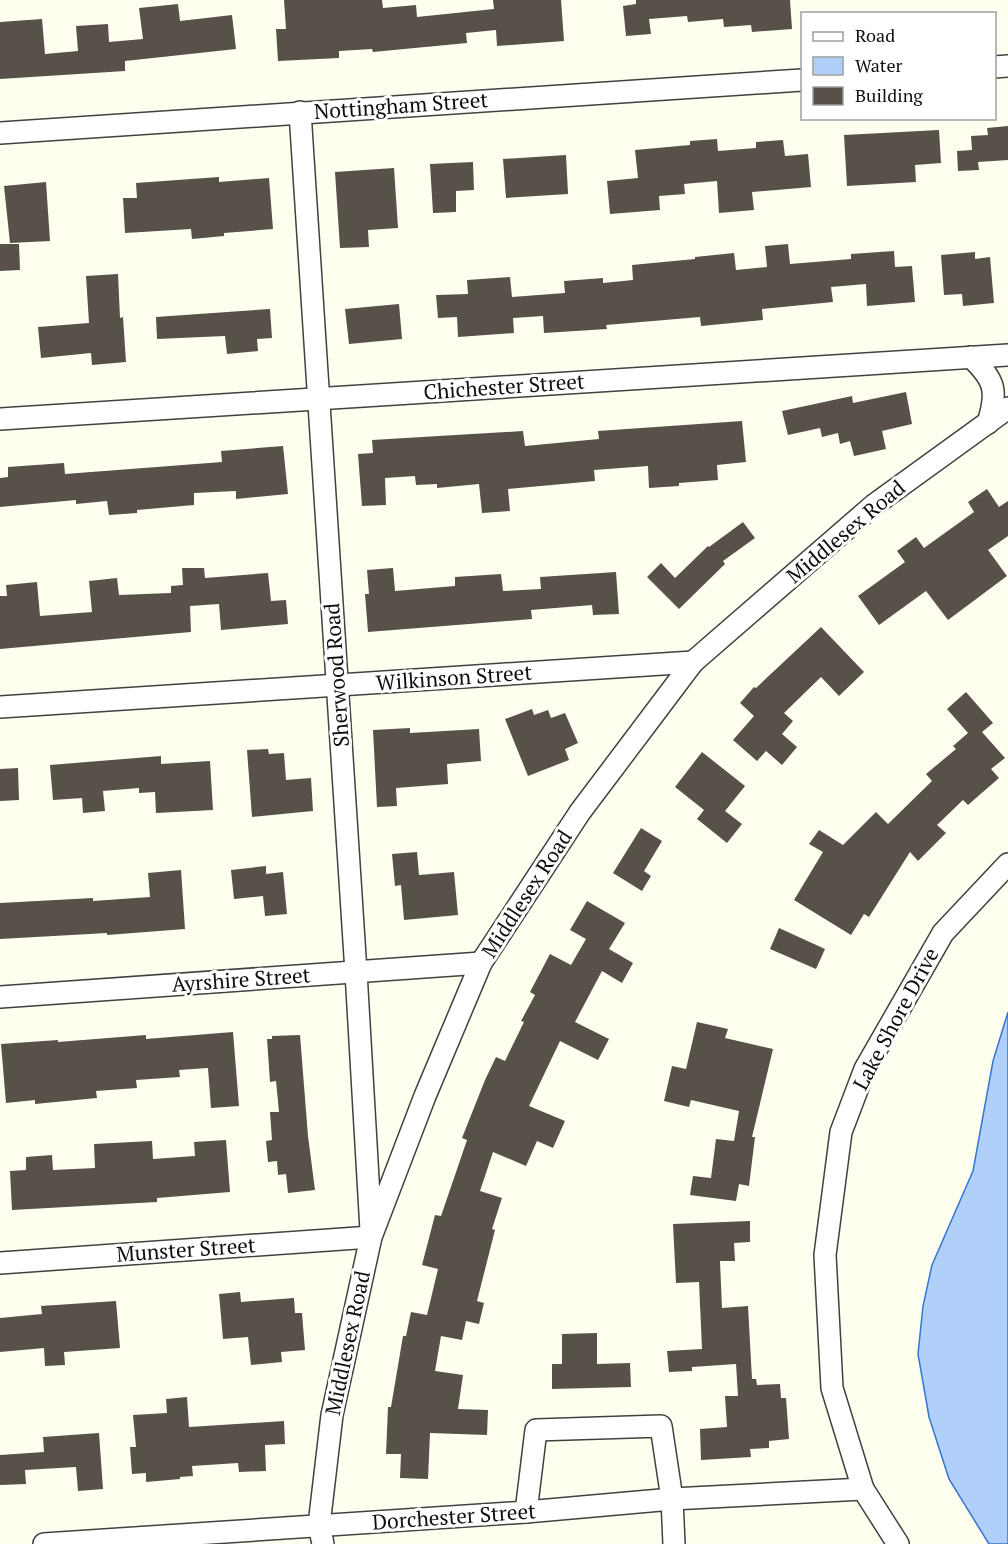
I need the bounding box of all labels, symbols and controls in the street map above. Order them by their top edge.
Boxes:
legend [801,12,996,120]
text: Road [855,23,895,47]
text: Water [855,53,902,77]
text: Building [855,83,923,107]
street label: Nottingham Street [313,85,489,125]
street label: Chichester Street [422,366,586,406]
street label: Middlesex Road [780,473,911,589]
street label: Sherwood Road [317,602,355,748]
street label: Wilkinson Street [375,658,533,696]
street label: Middlesex Road [474,824,578,963]
street label: Lake Shore Drive [846,942,944,1095]
street label: Ayrshire Street [171,960,311,998]
street label: Munster Street [115,1230,257,1268]
street label: Middlesex Road [318,1268,376,1418]
street label: Dorchester Street [371,1496,537,1536]

